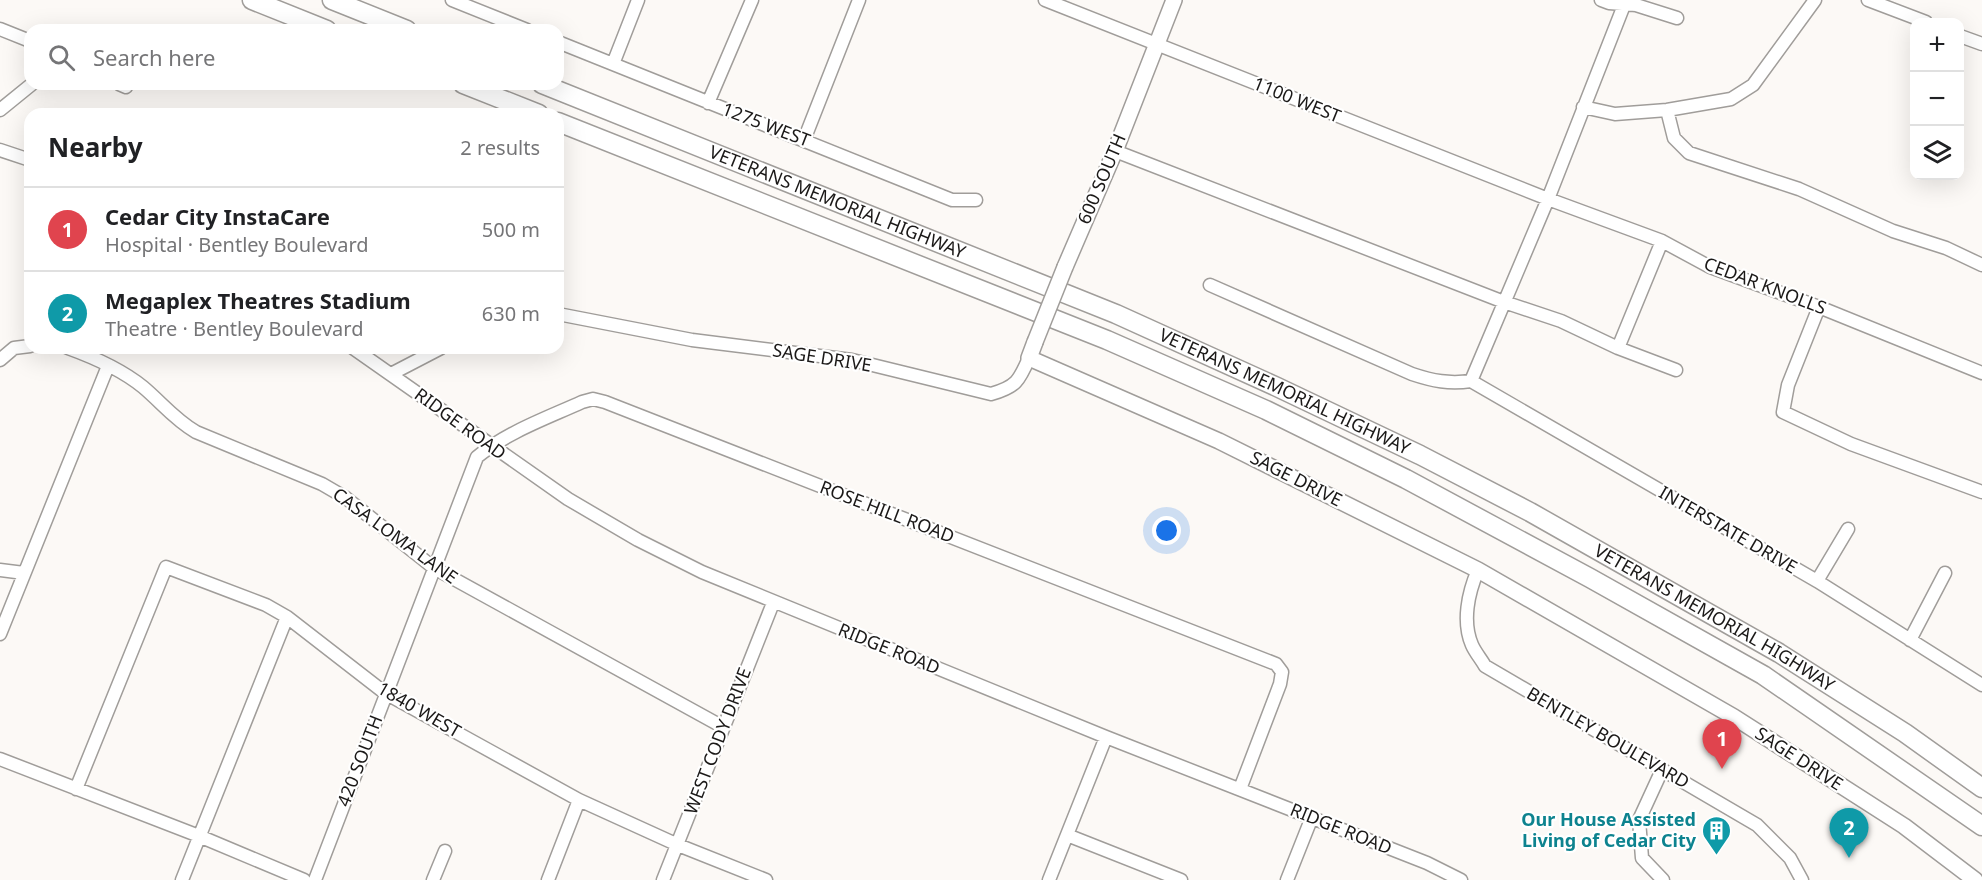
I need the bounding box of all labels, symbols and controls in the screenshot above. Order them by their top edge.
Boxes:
map controls [1910,18,1964,180]
button: + [1910,18,1964,72]
search box [24,24,564,90]
icon: search [45,41,78,74]
text: Search here [93,42,215,72]
street label: 1100 WEST [1250,71,1345,128]
button: − [1910,72,1964,126]
street label: 1275 WEST [719,96,814,152]
button: layers [1910,126,1964,180]
text: Nearby [48,129,143,165]
street label: 600 SOUTH [1071,130,1131,227]
text: 2 results [460,134,540,161]
street label: VETERANS MEMORIAL HIGHWAY [706,139,970,264]
text: Cedar City InstaCare [105,201,330,231]
text: 1 [62,216,73,243]
text: 500 m [482,216,540,243]
text: Hospital · Bentley Boulevard [105,231,369,258]
street label: CEDAR KNOLLS [1701,251,1830,319]
text: Megaplex Theatres Stadium [105,285,411,315]
text: 2 [62,300,73,327]
text: 630 m [482,300,540,327]
text: Theatre · Bentley Boulevard [105,315,363,342]
street label: VETERANS MEMORIAL HIGHWAY [1156,322,1415,460]
street label: SAGE DRIVE [771,337,873,377]
street label: RIDGE ROAD [410,382,511,465]
street label: SAGE DRIVE [1246,445,1346,512]
street label: ROSE HILL ROAD [817,474,958,548]
street label: INTERSTATE DRIVE [1655,480,1802,578]
street label: CASA LOMA LANE [328,482,463,589]
your location [1152,516,1181,545]
street label: VETERANS MEMORIAL HIGHWAY [1590,538,1840,697]
street label: RIDGE ROAD [835,617,944,679]
street label: WEST CODY DRIVE [678,664,756,818]
street label: 1840 WEST [373,676,466,743]
street label: BENTLEY BOULEVARD [1523,681,1694,794]
street label: 420 SOUTH [331,712,387,810]
pin: 1 [1702,720,1742,769]
street label: SAGE DRIVE [1751,721,1848,795]
street label: RIDGE ROAD [1287,797,1396,859]
place label: Our House Assisted Living of Cedar City [1521,807,1697,852]
pin: 2 [1830,808,1868,858]
building icon: Our House Assisted Living of Cedar City [1701,814,1733,856]

